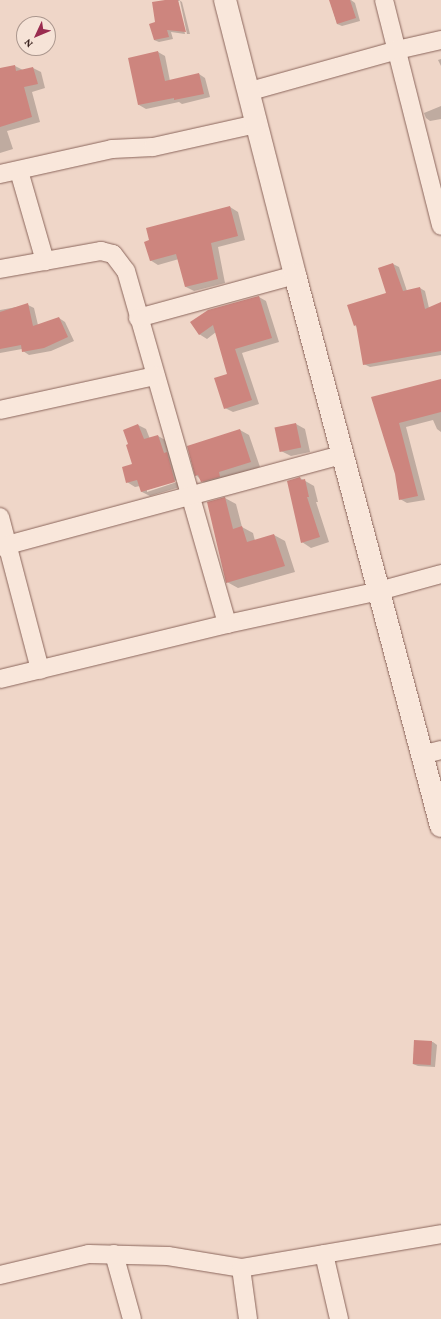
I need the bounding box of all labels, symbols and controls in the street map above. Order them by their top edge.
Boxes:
north arrow [16,16,56,56]
text: N [21,37,35,51]

